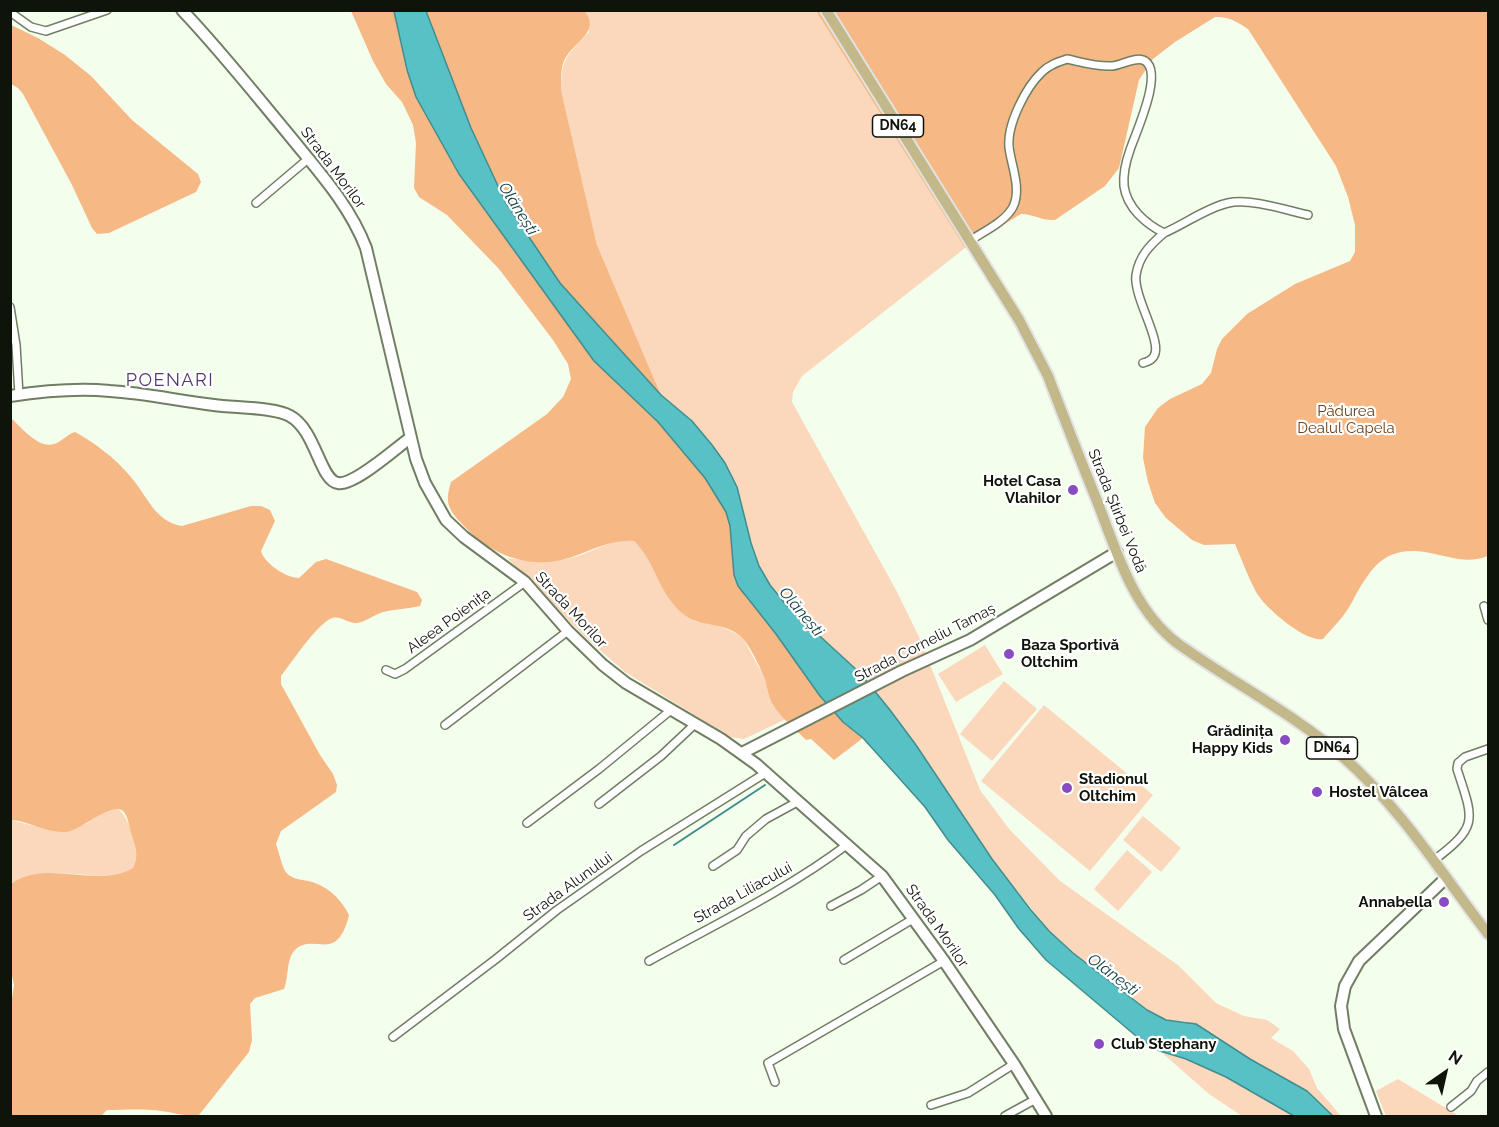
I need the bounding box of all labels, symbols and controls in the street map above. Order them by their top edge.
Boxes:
road number: DN64 [872,115,924,137]
street label: Strada Morilor [296,124,370,212]
water label: Olănești [494,179,542,239]
district label: POENARI [126,370,214,392]
park label: Pădurea Dealul Capela [1297,402,1395,437]
street label: Strada Știrbei Vodă [1084,446,1150,576]
place label: Hotel Casa Vlahilor [983,472,1061,507]
marker: Hotel Casa Vlahilor [1066,483,1080,497]
street label: Strada Morilor [531,568,611,652]
water label: Olănești [775,583,827,641]
street label: Aleea Poienița [404,585,494,657]
street label: Strada Corneliu Tamaș [851,600,999,686]
place label: Baza Sportivă Oltchim [1021,636,1119,671]
marker: Baza Sportivă Oltchim [1002,647,1016,661]
place label: Grădinița Happy Kids [1192,722,1273,757]
marker: Grădinița Happy Kids [1278,733,1292,747]
road number: DN64 [1306,737,1358,759]
place label: Stadionul Oltchim [1079,770,1148,805]
marker: Stadionul Oltchim [1060,781,1074,795]
place label: Hostel Vâlcea [1329,783,1428,801]
marker: Hostel Vâlcea [1310,785,1324,799]
street label: Strada Alunului [520,849,616,925]
street label: Strada Liliacului [691,859,795,927]
street label: Strada Morilor [902,881,972,971]
place label: Annabella [1359,893,1432,911]
marker: Annabella [1437,895,1451,909]
water label: Olănești [1084,950,1142,1000]
place label: Club Stephany [1111,1035,1216,1053]
marker: Club Stephany [1092,1037,1106,1051]
north arrow [1415,1043,1475,1103]
text: N [1445,1046,1466,1069]

